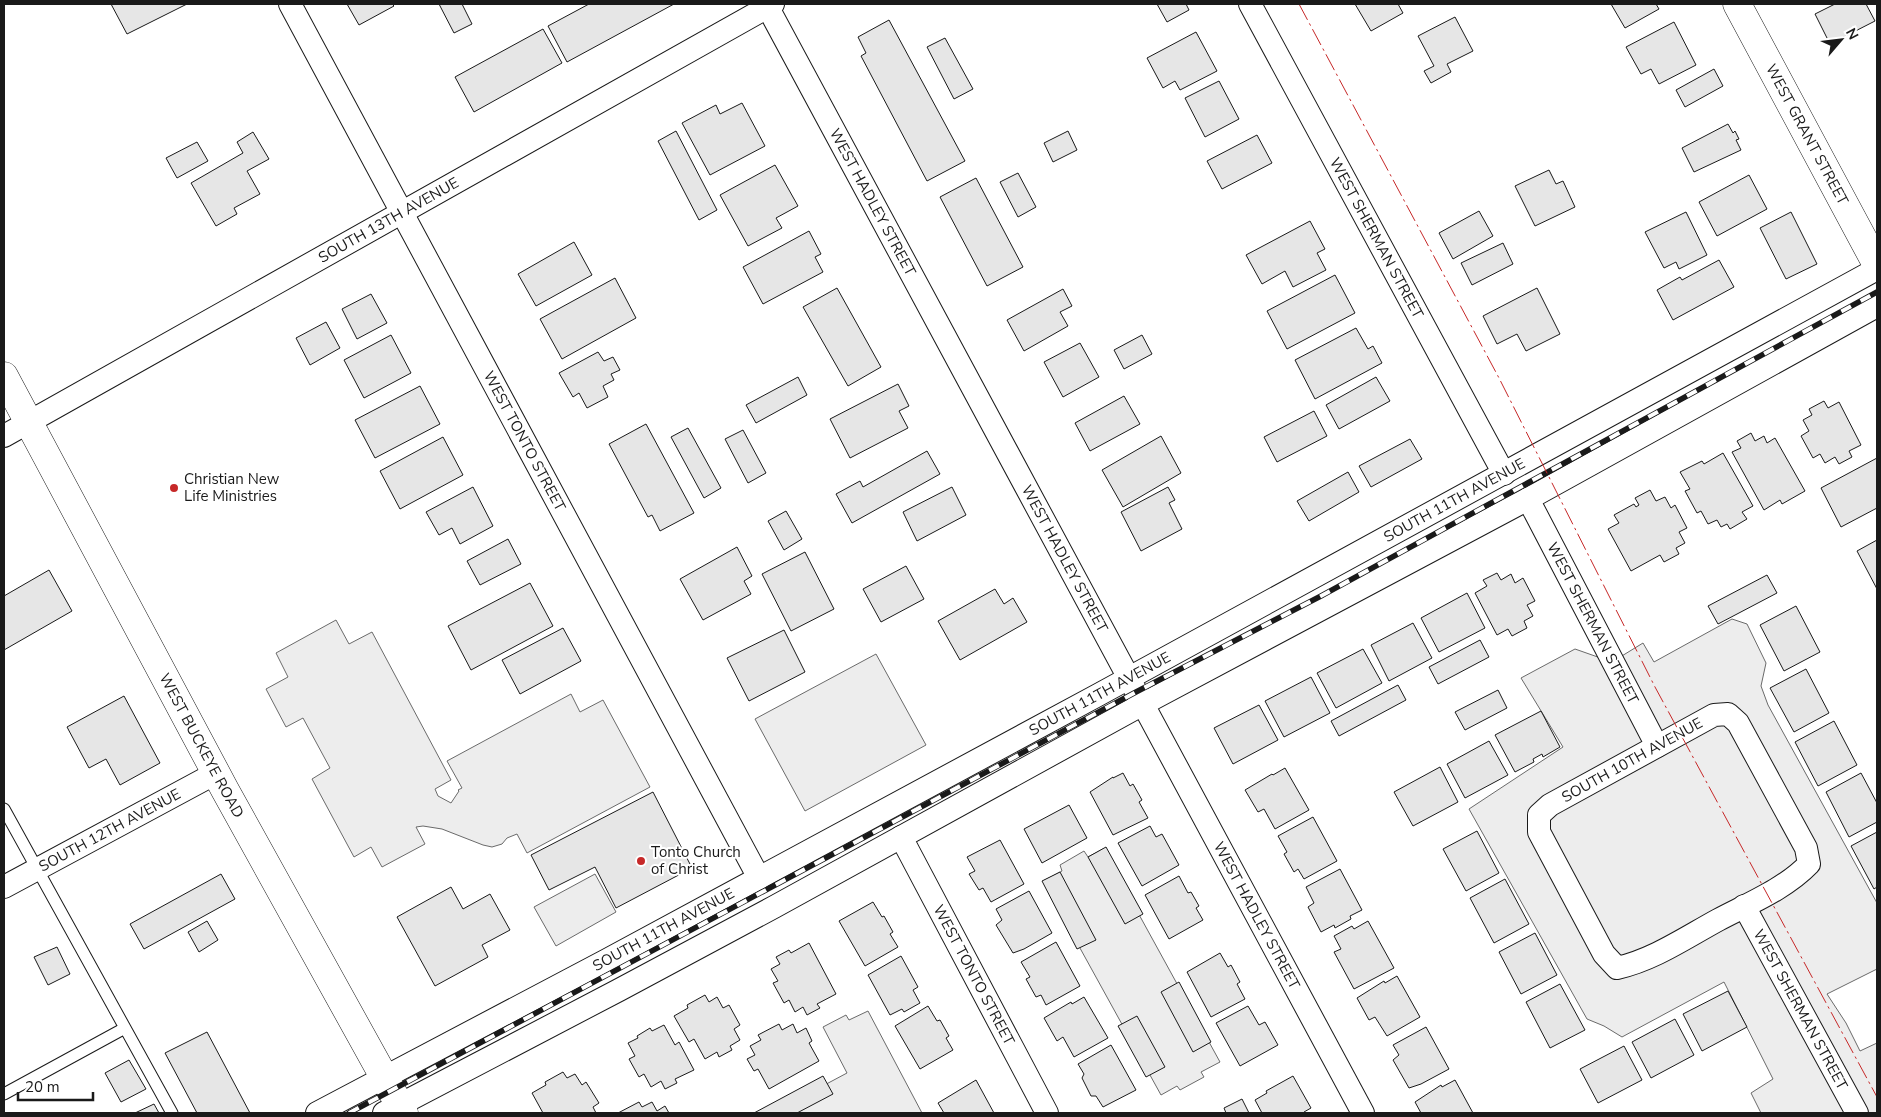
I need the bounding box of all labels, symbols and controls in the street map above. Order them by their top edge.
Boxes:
north arrow [1816,15,1866,65]
text: N [1841,25,1863,43]
street label: WEST GRANT STREET [1761,60,1853,208]
street label: WEST HADLEY STREET [825,125,920,279]
street label: WEST SHERMAN STREET [1325,154,1428,322]
street label: SOUTH 13TH AVENUE [315,173,462,267]
street label: WEST TONTO STREET [479,367,570,515]
street label: SOUTH 11TH AVENUE [1380,453,1529,547]
place label: Christian New Life Ministries [184,469,280,506]
marker: Christian New Life Ministries [168,482,180,494]
street label: WEST HADLEY STREET [1017,482,1112,636]
street label: WEST SHERMAN STREET [1542,539,1643,707]
street label: SOUTH 11TH AVENUE [1025,647,1174,740]
street label: WEST BUCKEYE ROAD [154,670,248,821]
street label: SOUTH 10TH AVENUE [1558,713,1706,807]
street label: SOUTH 12TH AVENUE [35,784,184,876]
street label: WEST HADLEY STREET [1209,838,1304,993]
place label: Tonto Church of Christ [651,842,741,879]
marker: Tonto Church of Christ [635,855,647,867]
street label: SOUTH 11TH AVENUE [589,883,738,976]
street label: WEST TONTO STREET [929,901,1019,1049]
street label: WEST SHERMAN STREET [1749,926,1852,1093]
scale bar [18,1070,92,1102]
text: 20 m [25,1077,60,1097]

